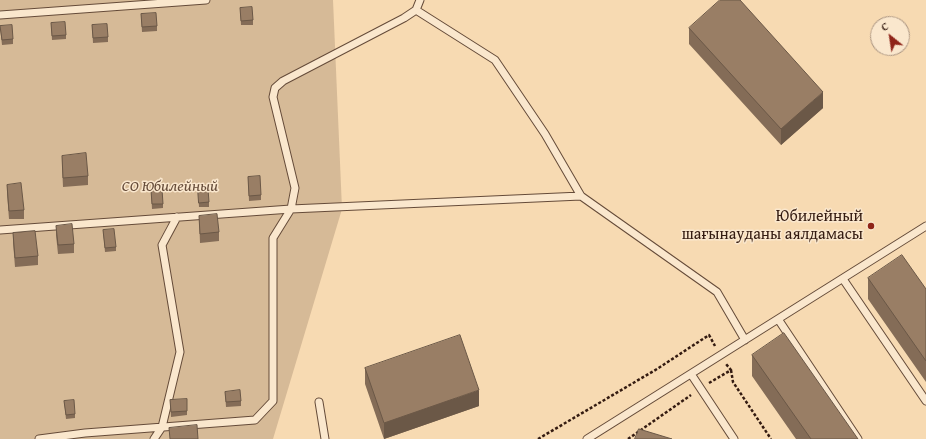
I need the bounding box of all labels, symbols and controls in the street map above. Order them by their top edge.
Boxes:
north arrow [870,16,910,56]
text: С [878,18,891,35]
park label: СО Юбилейный [122,177,218,197]
place label: Юбилейный шағынауданы аялдамасы [682,207,863,245]
marker: Юбилейный шағынауданы аялдамасы [866,221,876,231]

